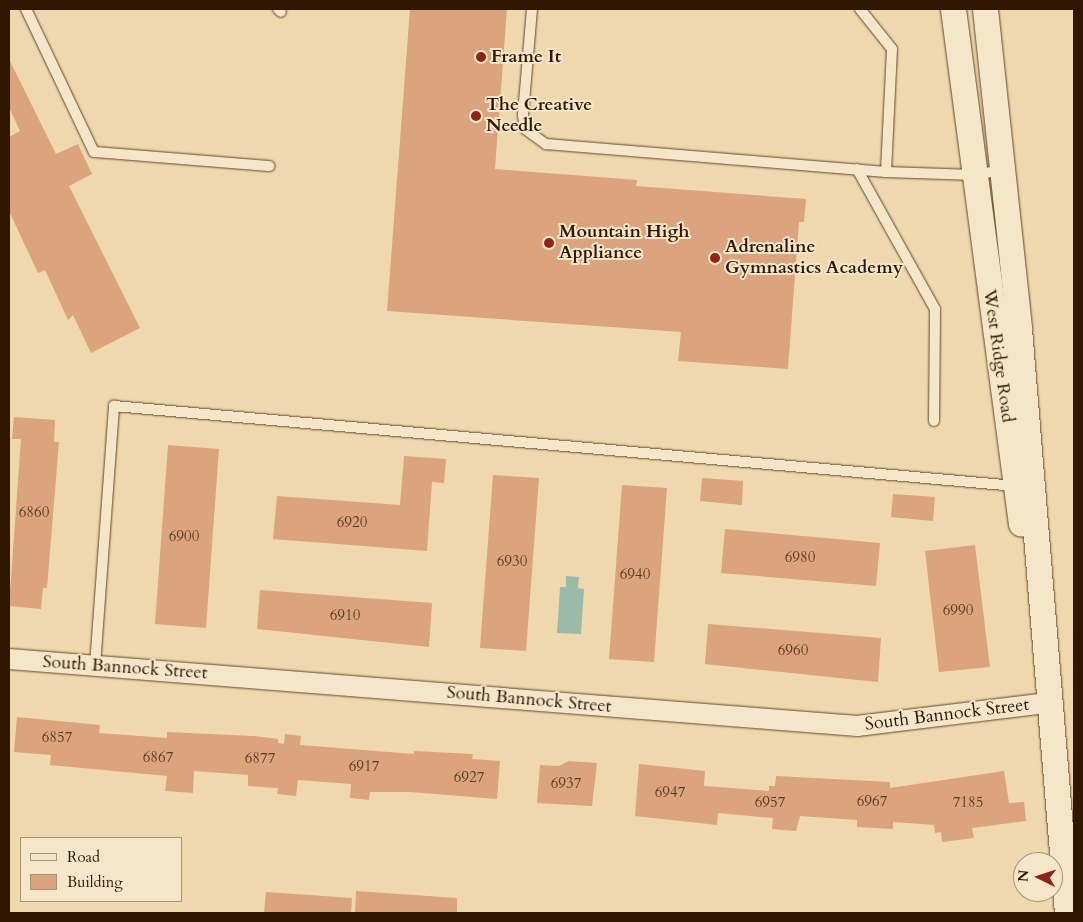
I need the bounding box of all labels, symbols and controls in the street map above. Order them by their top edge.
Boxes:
place label: Frame It [491,46,561,68]
marker: Frame It [475,51,487,63]
place label: The Creative Needle [486,95,592,138]
marker: The Creative Needle [470,110,482,122]
place label: Mountain High Appliance [559,222,689,264]
marker: Mountain High Appliance [543,237,555,249]
place label: Adrenaline Gymnastics Academy [725,237,903,280]
marker: Adrenaline Gymnastics Academy [709,252,721,264]
street label: West Ridge Road [978,288,1018,424]
house number: 6860 [19,504,49,522]
house number: 6920 [337,514,367,532]
house number: 6900 [169,528,199,546]
house number: 6980 [785,549,815,567]
house number: 6930 [497,553,527,571]
house number: 6940 [620,566,650,584]
house number: 6990 [943,602,973,620]
house number: 6910 [330,607,360,625]
house number: 6960 [778,642,808,660]
street label: South Bannock Street [42,651,208,685]
street label: South Bannock Street [446,682,612,718]
street label: South Bannock Street [864,694,1030,736]
house number: 6857 [42,729,72,747]
house number: 6867 [143,749,173,767]
house number: 6877 [245,750,275,768]
house number: 6917 [349,758,379,776]
house number: 6927 [454,769,484,787]
house number: 6937 [551,775,581,793]
house number: 6947 [655,784,685,802]
house number: 6967 [857,793,887,811]
house number: 6957 [755,794,785,812]
house number: 7185 [953,794,983,812]
legend [20,837,182,902]
text: Road [67,847,100,867]
north arrow [1013,852,1063,902]
text: N [1014,869,1033,883]
text: Building [67,872,123,892]

